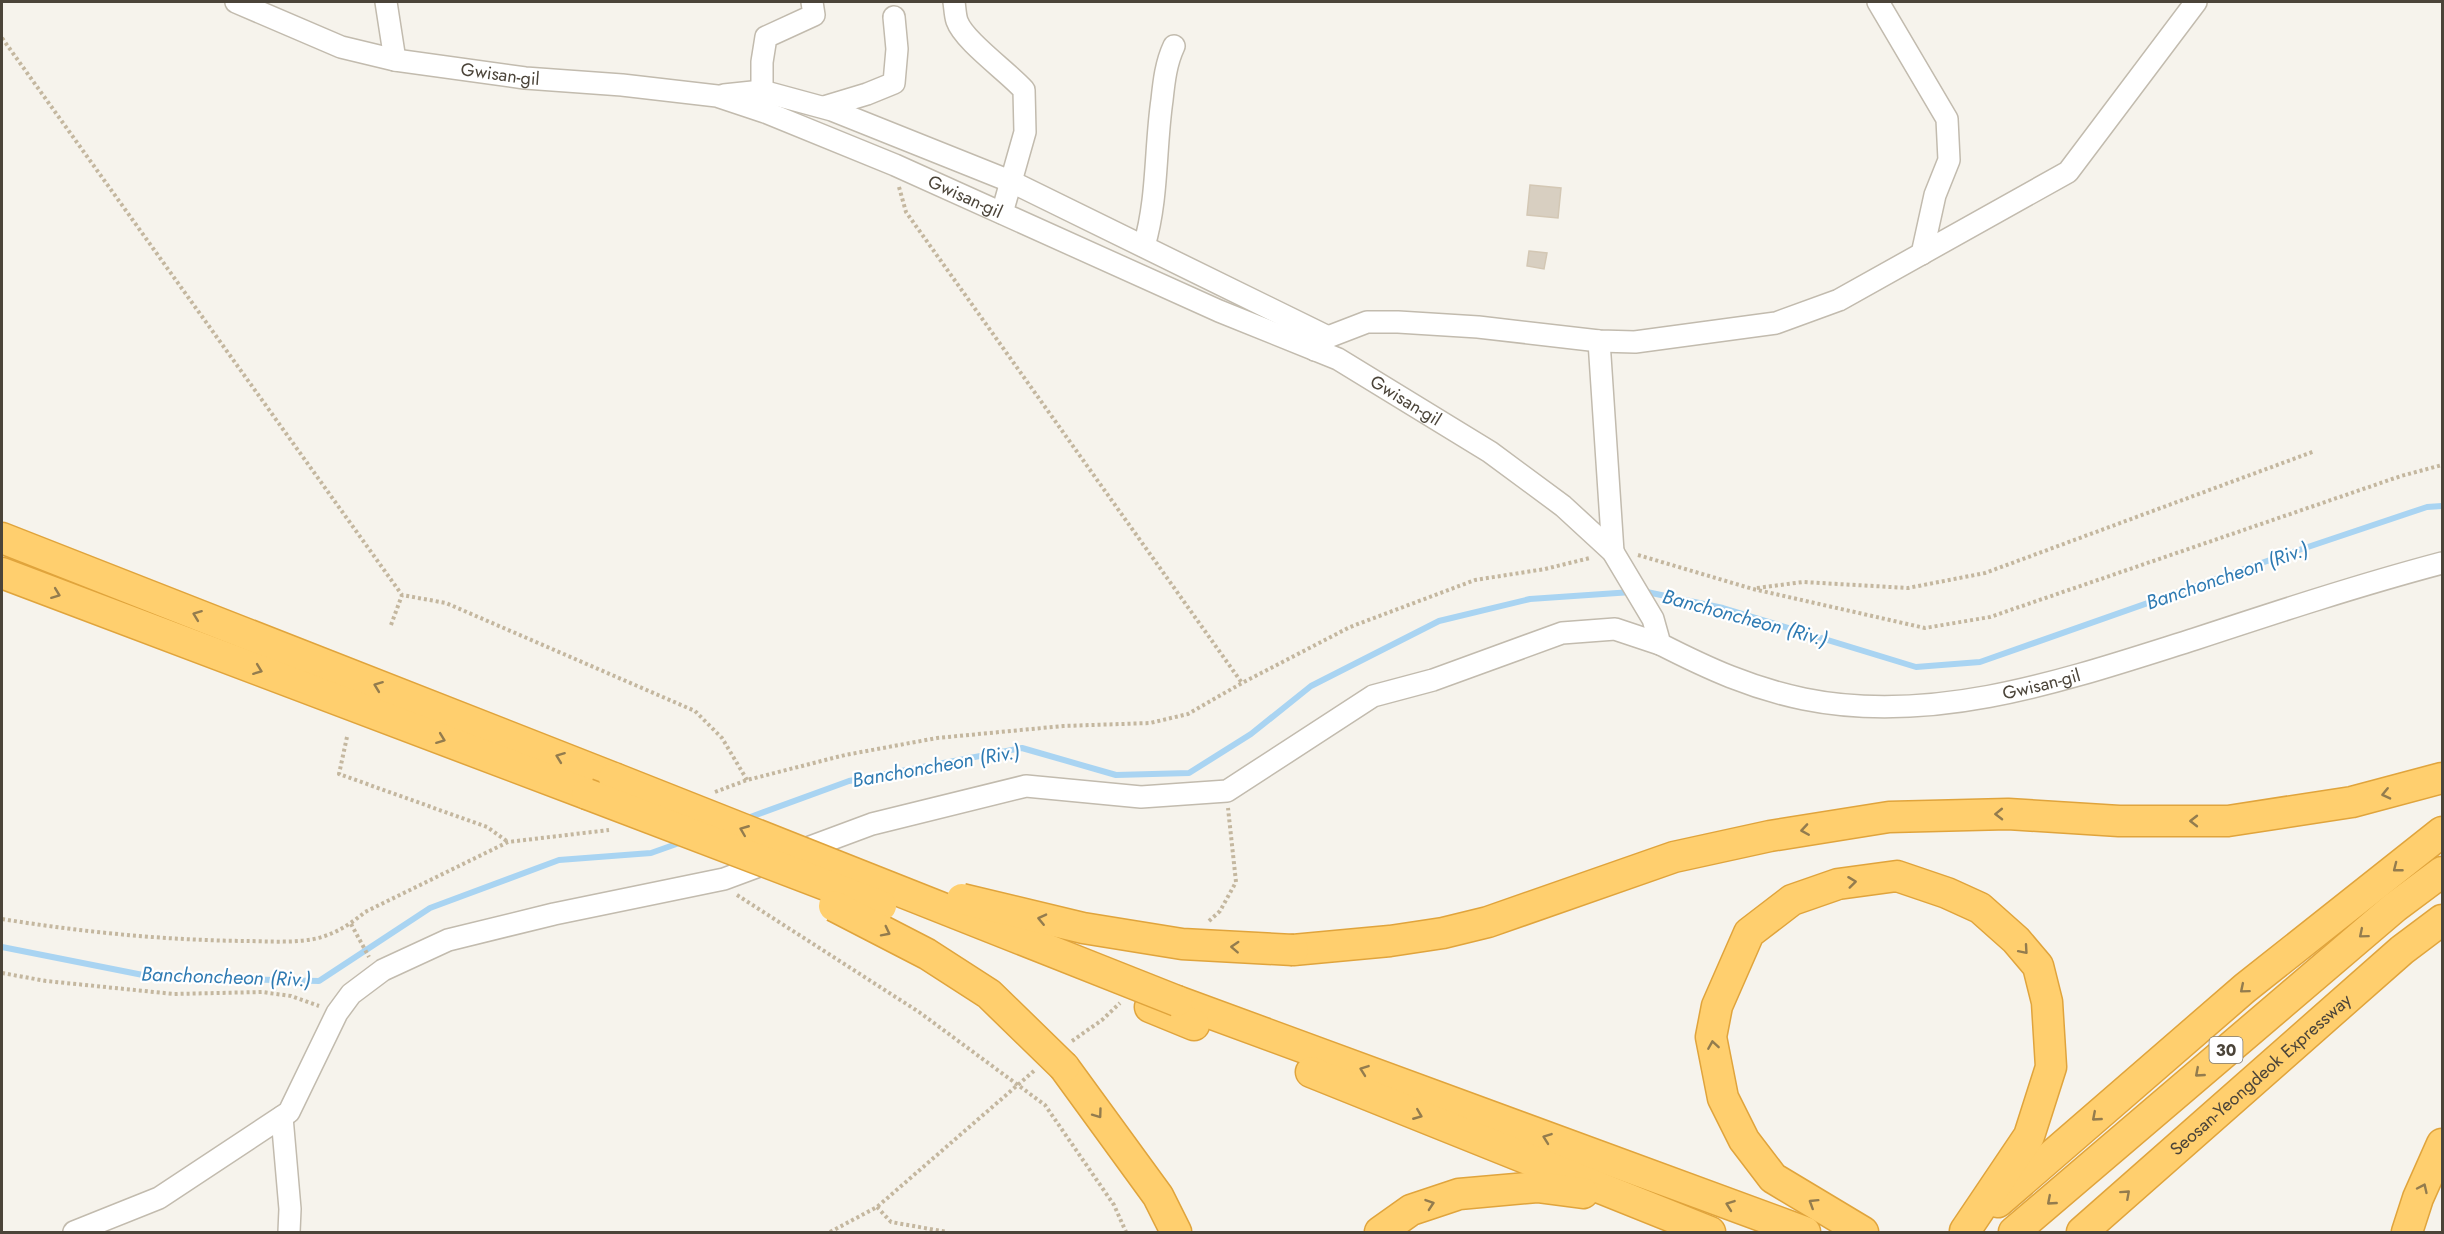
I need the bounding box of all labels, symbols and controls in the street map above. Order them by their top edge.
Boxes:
street label: Gwisan-gil [459,56,541,92]
street label: Gwisan-gil [924,169,1007,225]
street label: Gwisan-gil [1365,369,1446,432]
water label: Banchoncheon (Riv.) [2142,535,2312,617]
water label: Banchoncheon (Riv.) [1659,582,1831,654]
one-way arrow [50,587,61,599]
one-way arrow [192,610,203,622]
street label: Gwisan-gil [2000,662,2083,706]
one-way arrow [252,663,263,675]
one-way arrow [373,681,384,693]
one-way arrow [435,732,446,744]
water label: Banchoncheon (Riv.) [850,737,1022,795]
one-way arrow [555,752,566,764]
one-way arrow [2381,786,2391,799]
one-way arrow [1994,808,2003,820]
one-way arrow [2189,815,2198,827]
one-way arrow [739,824,750,837]
one-way arrow [1800,824,1810,836]
one-way arrow [2392,861,2403,872]
one-way arrow [1848,876,1857,889]
one-way arrow [1037,913,1047,926]
one-way arrow [880,925,891,936]
one-way arrow [2359,927,2370,938]
one-way arrow [1230,941,1239,954]
one-way arrow [2017,943,2028,954]
water label: Banchoncheon (Riv.) [141,960,311,994]
one-way arrow [2240,982,2251,993]
street label: Seosan-Yeongdeok Expressway [2164,987,2357,1162]
road number: 30 [2210,1037,2242,1063]
one-way arrow [1708,1041,1720,1050]
one-way arrow [1359,1065,1370,1078]
one-way arrow [2195,1066,2205,1077]
one-way arrow [1091,1108,1102,1119]
one-way arrow [1412,1108,1423,1120]
one-way arrow [2092,1110,2103,1121]
one-way arrow [1542,1132,1553,1145]
one-way arrow [2415,1183,2427,1194]
one-way arrow [2119,1190,2130,1201]
one-way arrow [2047,1193,2058,1204]
one-way arrow [1424,1198,1435,1211]
one-way arrow [1809,1198,1819,1210]
one-way arrow [1725,1200,1736,1212]

